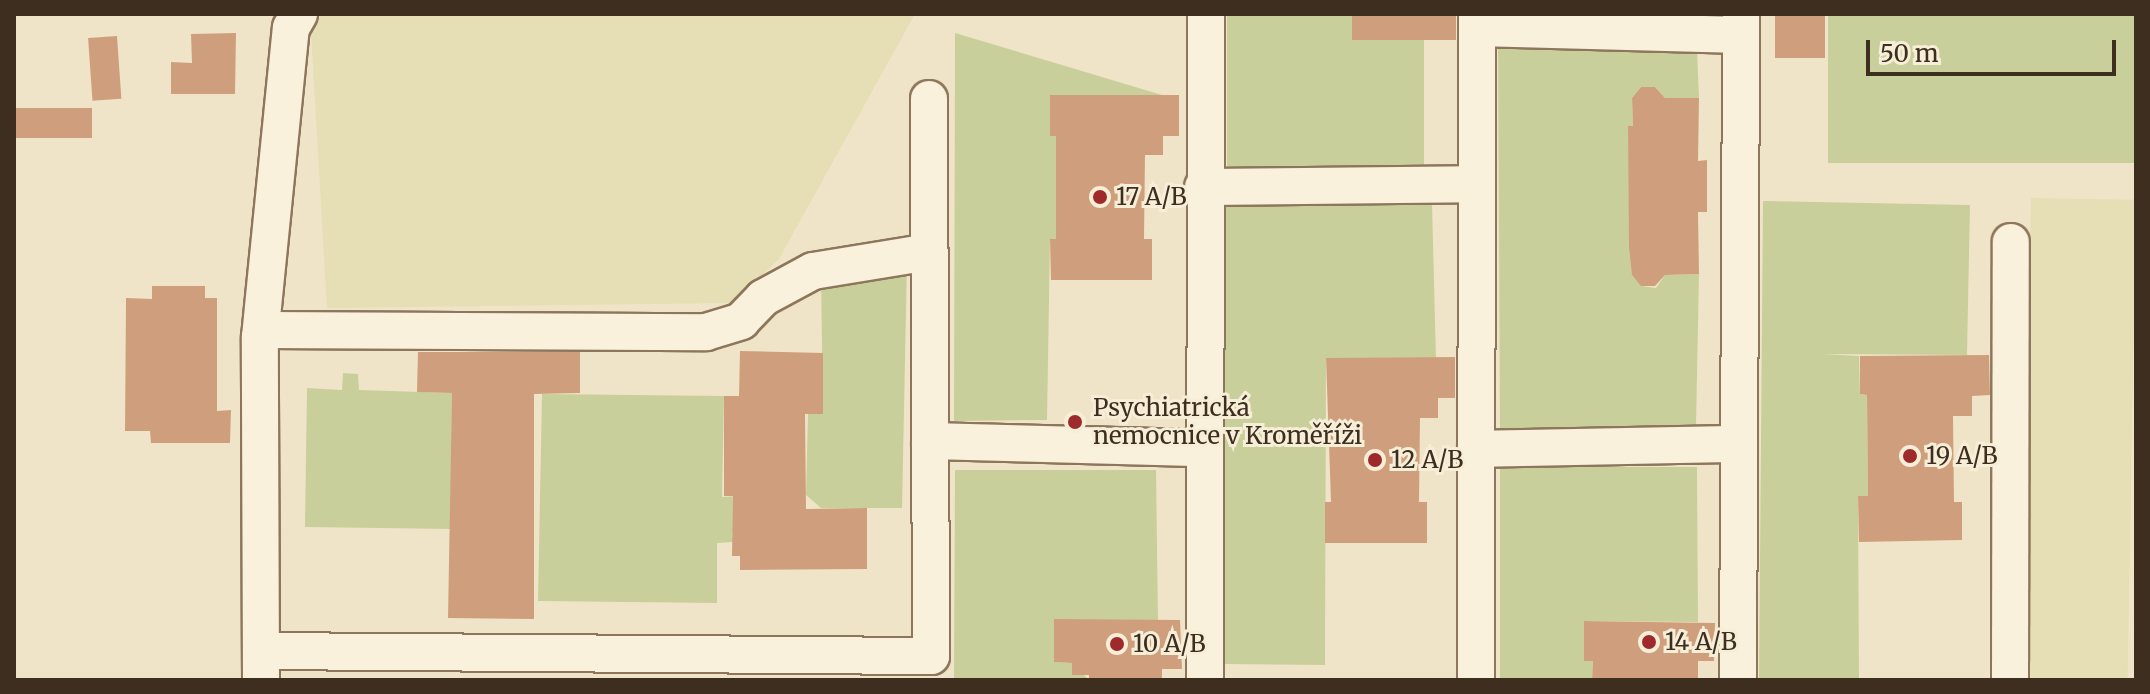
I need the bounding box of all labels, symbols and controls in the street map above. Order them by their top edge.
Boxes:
scale bar [1870,24,2120,74]
text: 50 m [1880,38,1939,69]
place label: 17 A/B [1116,183,1187,211]
marker: 17 A/B [1091,188,1109,206]
place label: Psychiatrická nemocnice v Kroměříži [1093,394,1362,450]
marker: Psychiatrická nemocnice v Kroměříži [1064,411,1086,433]
place label: 19 A/B [1926,442,1998,470]
place label: 12 A/B [1391,446,1463,474]
marker: 19 A/B [1901,447,1919,465]
marker: 12 A/B [1366,451,1384,469]
place label: 14 A/B [1665,628,1737,656]
place label: 10 A/B [1133,630,1206,658]
marker: 14 A/B [1640,633,1658,651]
marker: 10 A/B [1108,635,1126,653]

